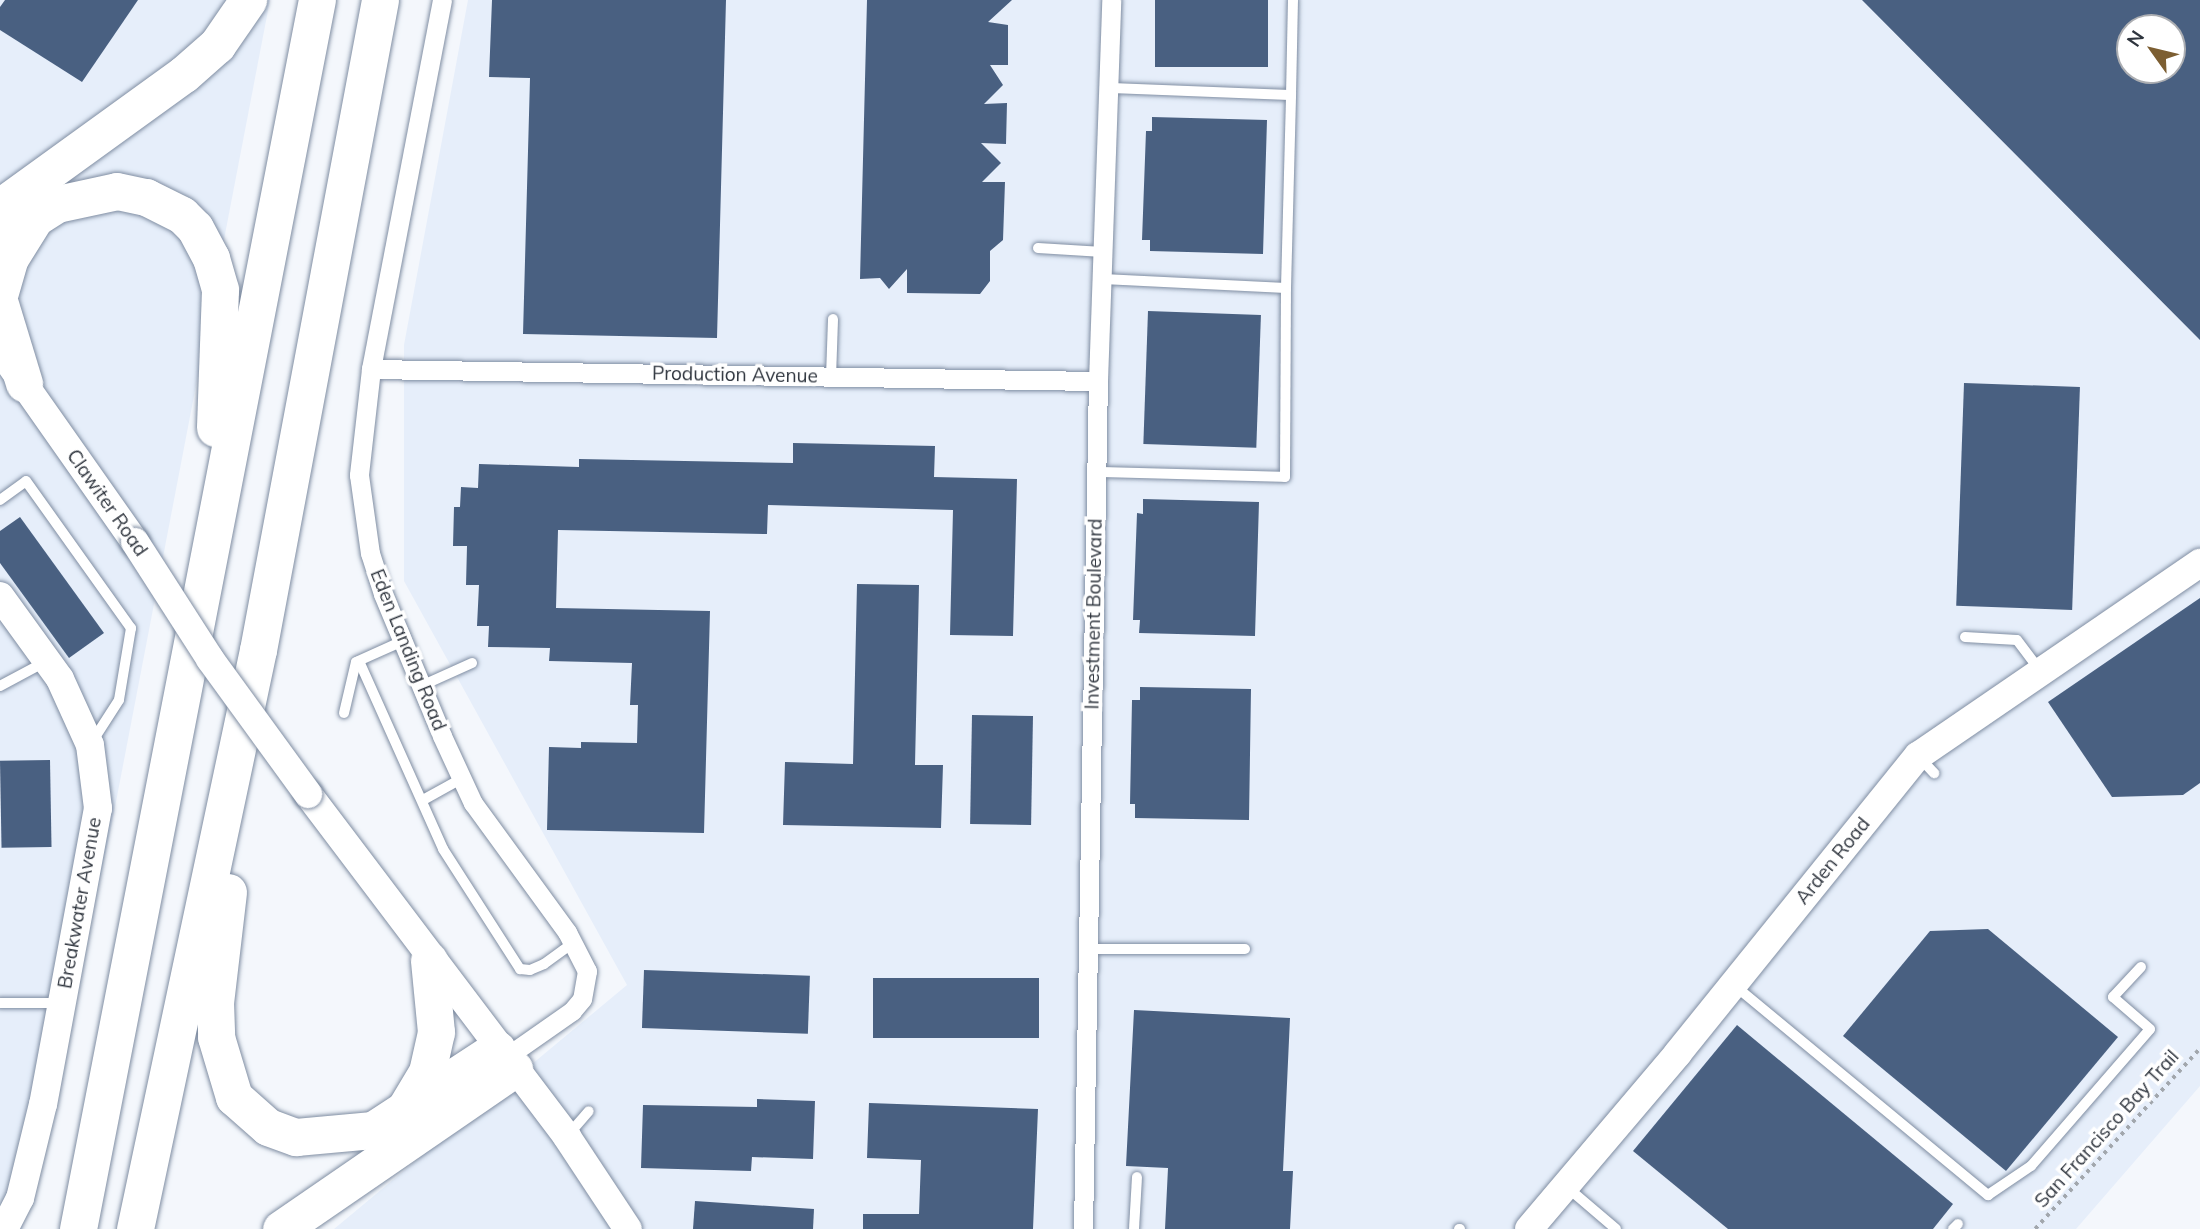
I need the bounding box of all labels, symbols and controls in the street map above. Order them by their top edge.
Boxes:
north arrow [2116,14,2186,84]
text: N [2121,26,2149,51]
street label: Production Avenue [652,362,818,388]
street label: Clawiter Road [62,445,152,561]
street label: Investment Boulevard [1081,518,1107,710]
street label: Eden Landing Road [365,566,451,734]
street label: Arden Road [1791,813,1875,909]
street label: Breakwater Avenue [54,816,106,990]
street label: San Francisco Bay Trail [2030,1046,2184,1212]

